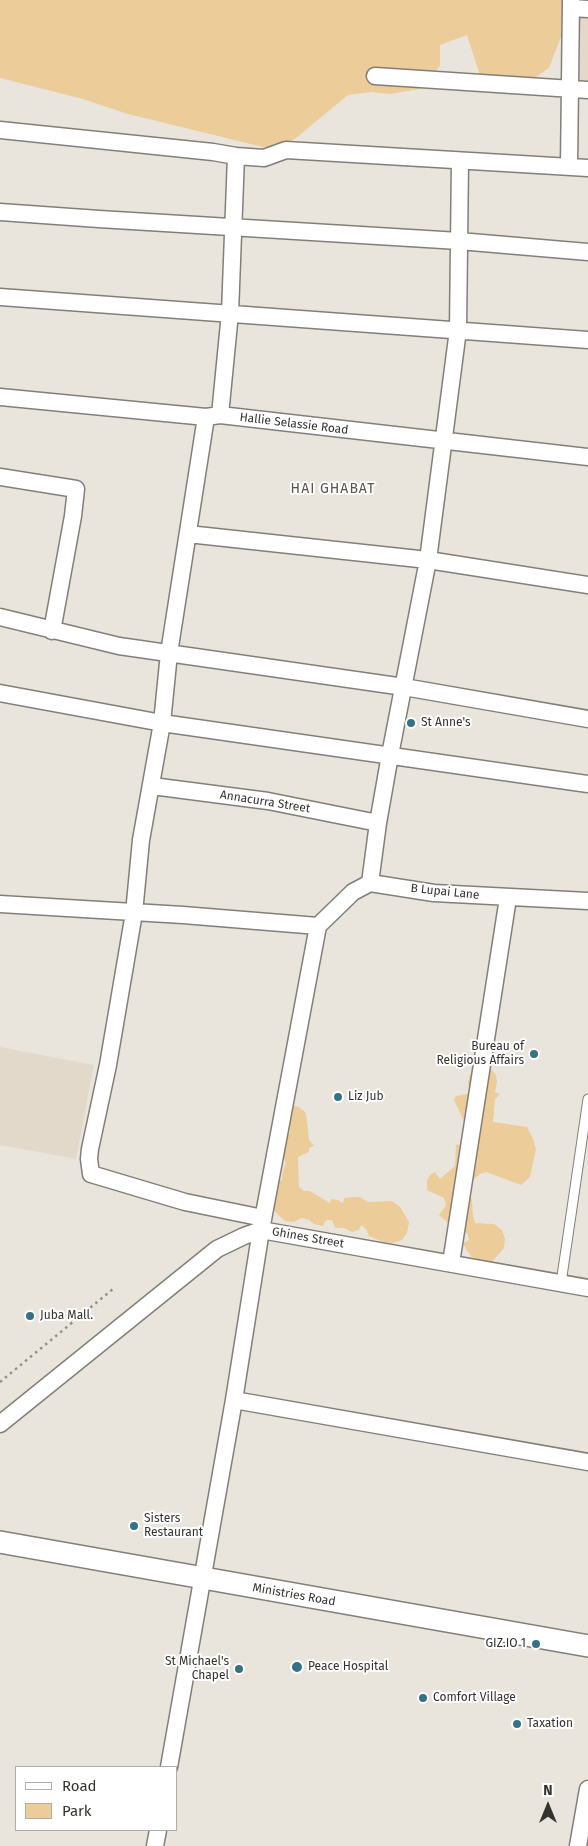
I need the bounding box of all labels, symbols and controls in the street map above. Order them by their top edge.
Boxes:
street label: Hallie Selassie Road [239,410,349,438]
district label: HAI GHABAT [289,481,377,497]
place label: St Anne's [421,716,471,730]
marker: St Anne's [405,717,417,729]
street label: Annacurra Street [219,788,311,816]
street label: B Lupai Lane [410,881,480,903]
place label: Bureau of Religious Affairs [436,1040,524,1068]
marker: Bureau of Religious Affairs [528,1048,540,1060]
place label: Liz Jub [348,1090,384,1104]
marker: Liz Jub [332,1091,344,1103]
street label: Ghines Street [271,1225,345,1251]
place label: Juba Mall. [40,1309,93,1323]
marker: Juba Mall. [24,1310,36,1322]
place label: Sisters Restaurant [144,1512,203,1540]
marker: Sisters Restaurant [128,1520,140,1532]
street label: Ministries Road [251,1581,337,1609]
place label: GIZ.IO 1 [486,1637,526,1651]
marker: GIZ.IO 1 [530,1638,542,1650]
place label: St Michael's Chapel [165,1655,229,1683]
marker: Peace Hospital [290,1660,304,1674]
place label: Peace Hospital [308,1660,388,1674]
marker: St Michael's Chapel [233,1663,245,1675]
place label: Comfort Village [433,1691,516,1705]
marker: Comfort Village [417,1692,429,1704]
place label: Taxation [527,1717,573,1731]
marker: Taxation [511,1718,523,1730]
legend [15,1766,178,1831]
text: Road [62,1777,97,1795]
north arrow [523,1781,573,1831]
text: N [543,1782,553,1799]
text: Park [62,1802,92,1820]

